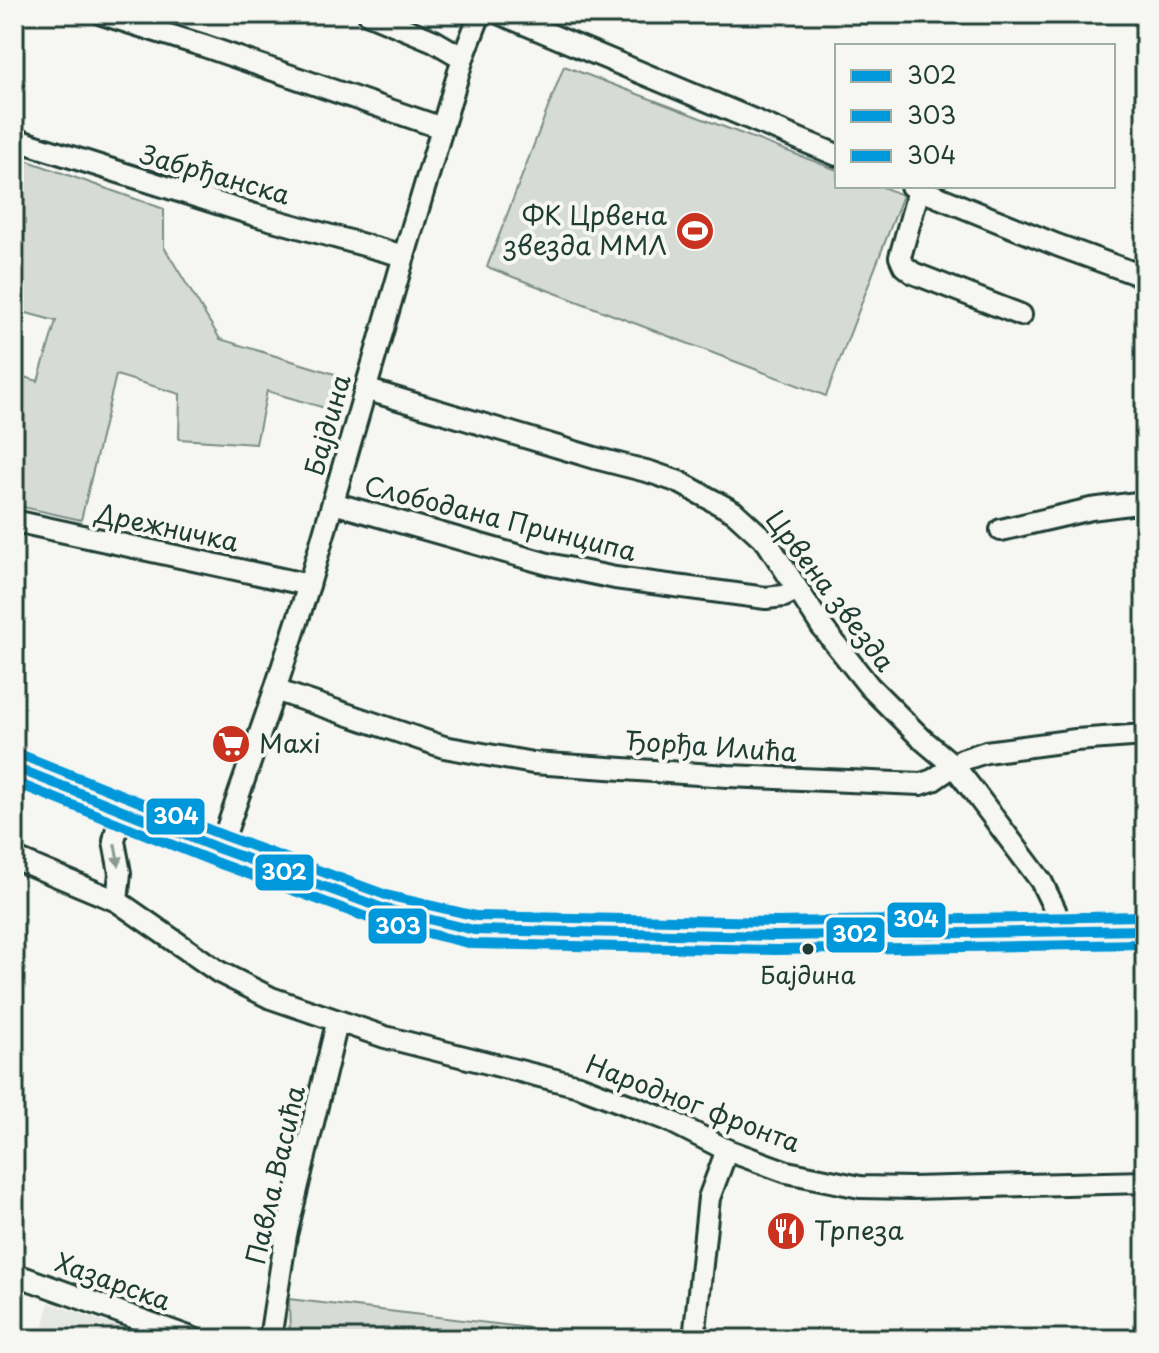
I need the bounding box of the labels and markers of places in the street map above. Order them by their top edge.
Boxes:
place label: ФК Црвена звезда ММЛ [503,195,668,264]
sports icon: ФК Црвена звезда ММЛ [674,210,716,252]
supermarket icon: Maxi [210,723,252,765]
place label: Maxi [259,723,321,762]
marker: Бајдина [800,941,816,957]
place label: Бајдина [760,956,856,992]
restaurant icon: Трпеза [765,1210,807,1252]
place label: Трпеза [814,1210,905,1249]

